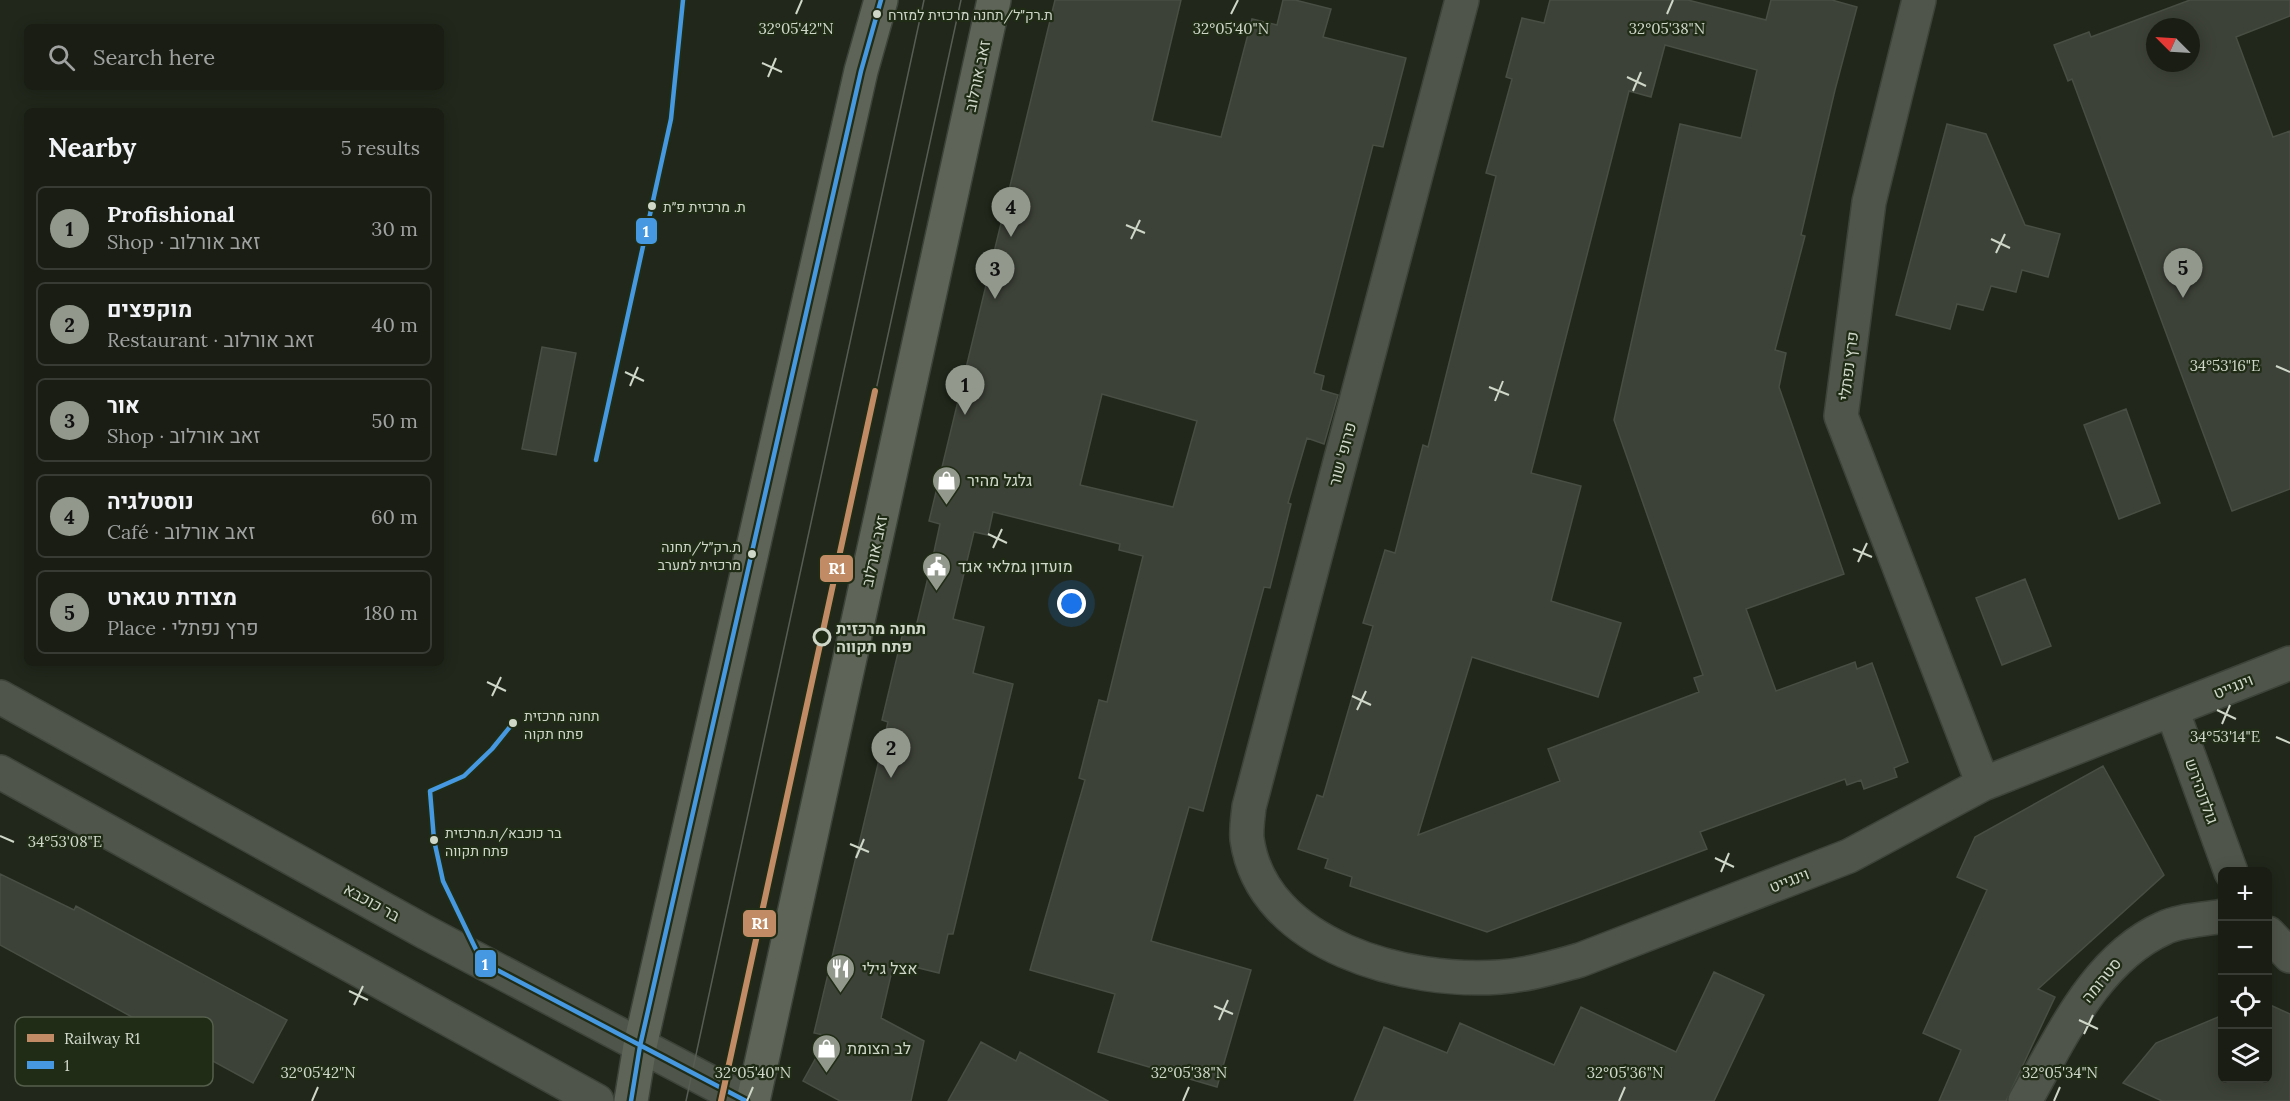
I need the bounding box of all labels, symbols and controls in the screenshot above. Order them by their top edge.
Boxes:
place label: ת.רק״ל/תחנה מרכזית למזרח [888,6,1053,24]
marker: ת.רק״ל/תחנה מרכזית למזרח [871,8,883,20]
north arrow [2146,18,2200,72]
text: 32°05'42"N [758,19,834,38]
text: 32°05'40"N [1193,19,1269,38]
text: 32°05'38"N [1629,19,1705,38]
search box [24,24,444,90]
street label: זאב אורלוב [960,38,994,114]
icon: search [45,41,78,74]
text: Search here [93,43,215,71]
text: Nearby [48,131,136,164]
text: 5 results [341,135,420,160]
pin: 4 [992,188,1030,237]
place label: ת. מרכזית פ״ת [663,198,746,216]
text: Profishional [107,200,235,228]
marker: ת. מרכזית פ״ת [646,200,658,212]
text: 1 [65,216,74,241]
text: 30 m [371,216,418,241]
line badge: 1 [635,217,658,245]
text: 1 [643,221,649,241]
text: Shop · זאב אורלוב [107,229,260,254]
pin: 5 [2164,248,2202,298]
pin: 3 [976,250,1014,299]
text: מוקפצים [107,295,192,323]
text: 2 [64,312,75,337]
text: 40 m [372,312,418,337]
text: Restaurant · זאב אורלוב [107,327,314,352]
street label: פרץ נפתלי [1834,330,1862,402]
text: 34°53'16"E [2190,356,2260,375]
pin: 1 [946,366,984,415]
text: אור [107,391,140,419]
text: 3 [64,408,75,433]
text: 50 m [372,408,418,433]
street label: פרופ' שור [1324,420,1360,488]
text: Shop · זאב אורלוב [107,423,260,448]
shop icon: גלגל מהיר [930,464,962,506]
place label: גלגל מהיר [967,470,1032,490]
text: נוסטלגיה [107,487,194,515]
text: 4 [64,504,75,529]
text: 60 m [371,504,418,529]
street label: זאב אורלוב [857,513,891,589]
text: Café · זאב אורלוב [107,519,255,544]
place label: ת.רק״ל/תחנה מרכזית למערב [658,538,741,574]
marker: ת.רק״ל/תחנה מרכזית למערב [746,548,758,560]
public building icon: מועדון גמלאי אגד [921,550,953,592]
line badge: R1 [819,554,854,583]
place label: מועדון גמלאי אגד [958,556,1073,576]
text: R1 [828,558,846,578]
text: מצודת טגארט [107,583,237,611]
your location [1057,589,1086,618]
text: 5 [64,600,75,625]
text: 180 m [364,600,418,625]
text: Place · פרץ נפתלי [107,615,259,640]
place label: תחנה מרכזית פתח תקווה [836,618,926,656]
marker: תחנה מרכזית פתח תקווה [813,628,831,646]
street label: וינגייט [2210,669,2256,703]
place label: תחנה מרכזית פתח תקוה [524,707,599,743]
marker: תחנה מרכזית פתח תקוה [507,717,519,729]
text: 34°53'14"E [2190,727,2260,746]
pin: 2 [872,728,910,778]
street label: גולדנהירש [2181,756,2223,826]
place label: בר כוכבא/ת.מרכזית פתח תקווה [445,824,562,860]
text: 34°53'08"E [28,832,102,851]
marker: בר כוכבא/ת.מרכזית פתח תקווה [428,834,440,846]
street label: וינגייט [1766,863,1812,897]
map controls [2218,867,2272,1083]
button: + [2218,867,2272,921]
street label: בר כוכבא [340,878,404,926]
line badge: R1 [742,909,777,938]
text: R1 [751,913,769,933]
button: − [2218,921,2272,975]
line badge: 1 [474,949,497,978]
restaurant icon: אצל גילי [825,952,857,994]
street label: סטרומה [2077,953,2125,1007]
text: 1 [482,954,488,974]
place label: אצל גילי [862,958,918,978]
button: locate [2218,975,2272,1029]
legend [15,1017,213,1086]
text: Railway R1 [64,1028,141,1048]
button: layers [2218,1029,2272,1083]
shop icon: לב הצומת [810,1032,842,1074]
place label: לב הצומת [847,1038,911,1058]
text: 1 [64,1055,70,1075]
text: 32°05'42"N [280,1063,356,1082]
text: 32°05'40"N [715,1063,791,1082]
text: 32°05'38"N [1151,1063,1227,1082]
text: 32°05'36"N [1587,1063,1663,1082]
text: 32°05'34"N [2022,1063,2098,1082]

